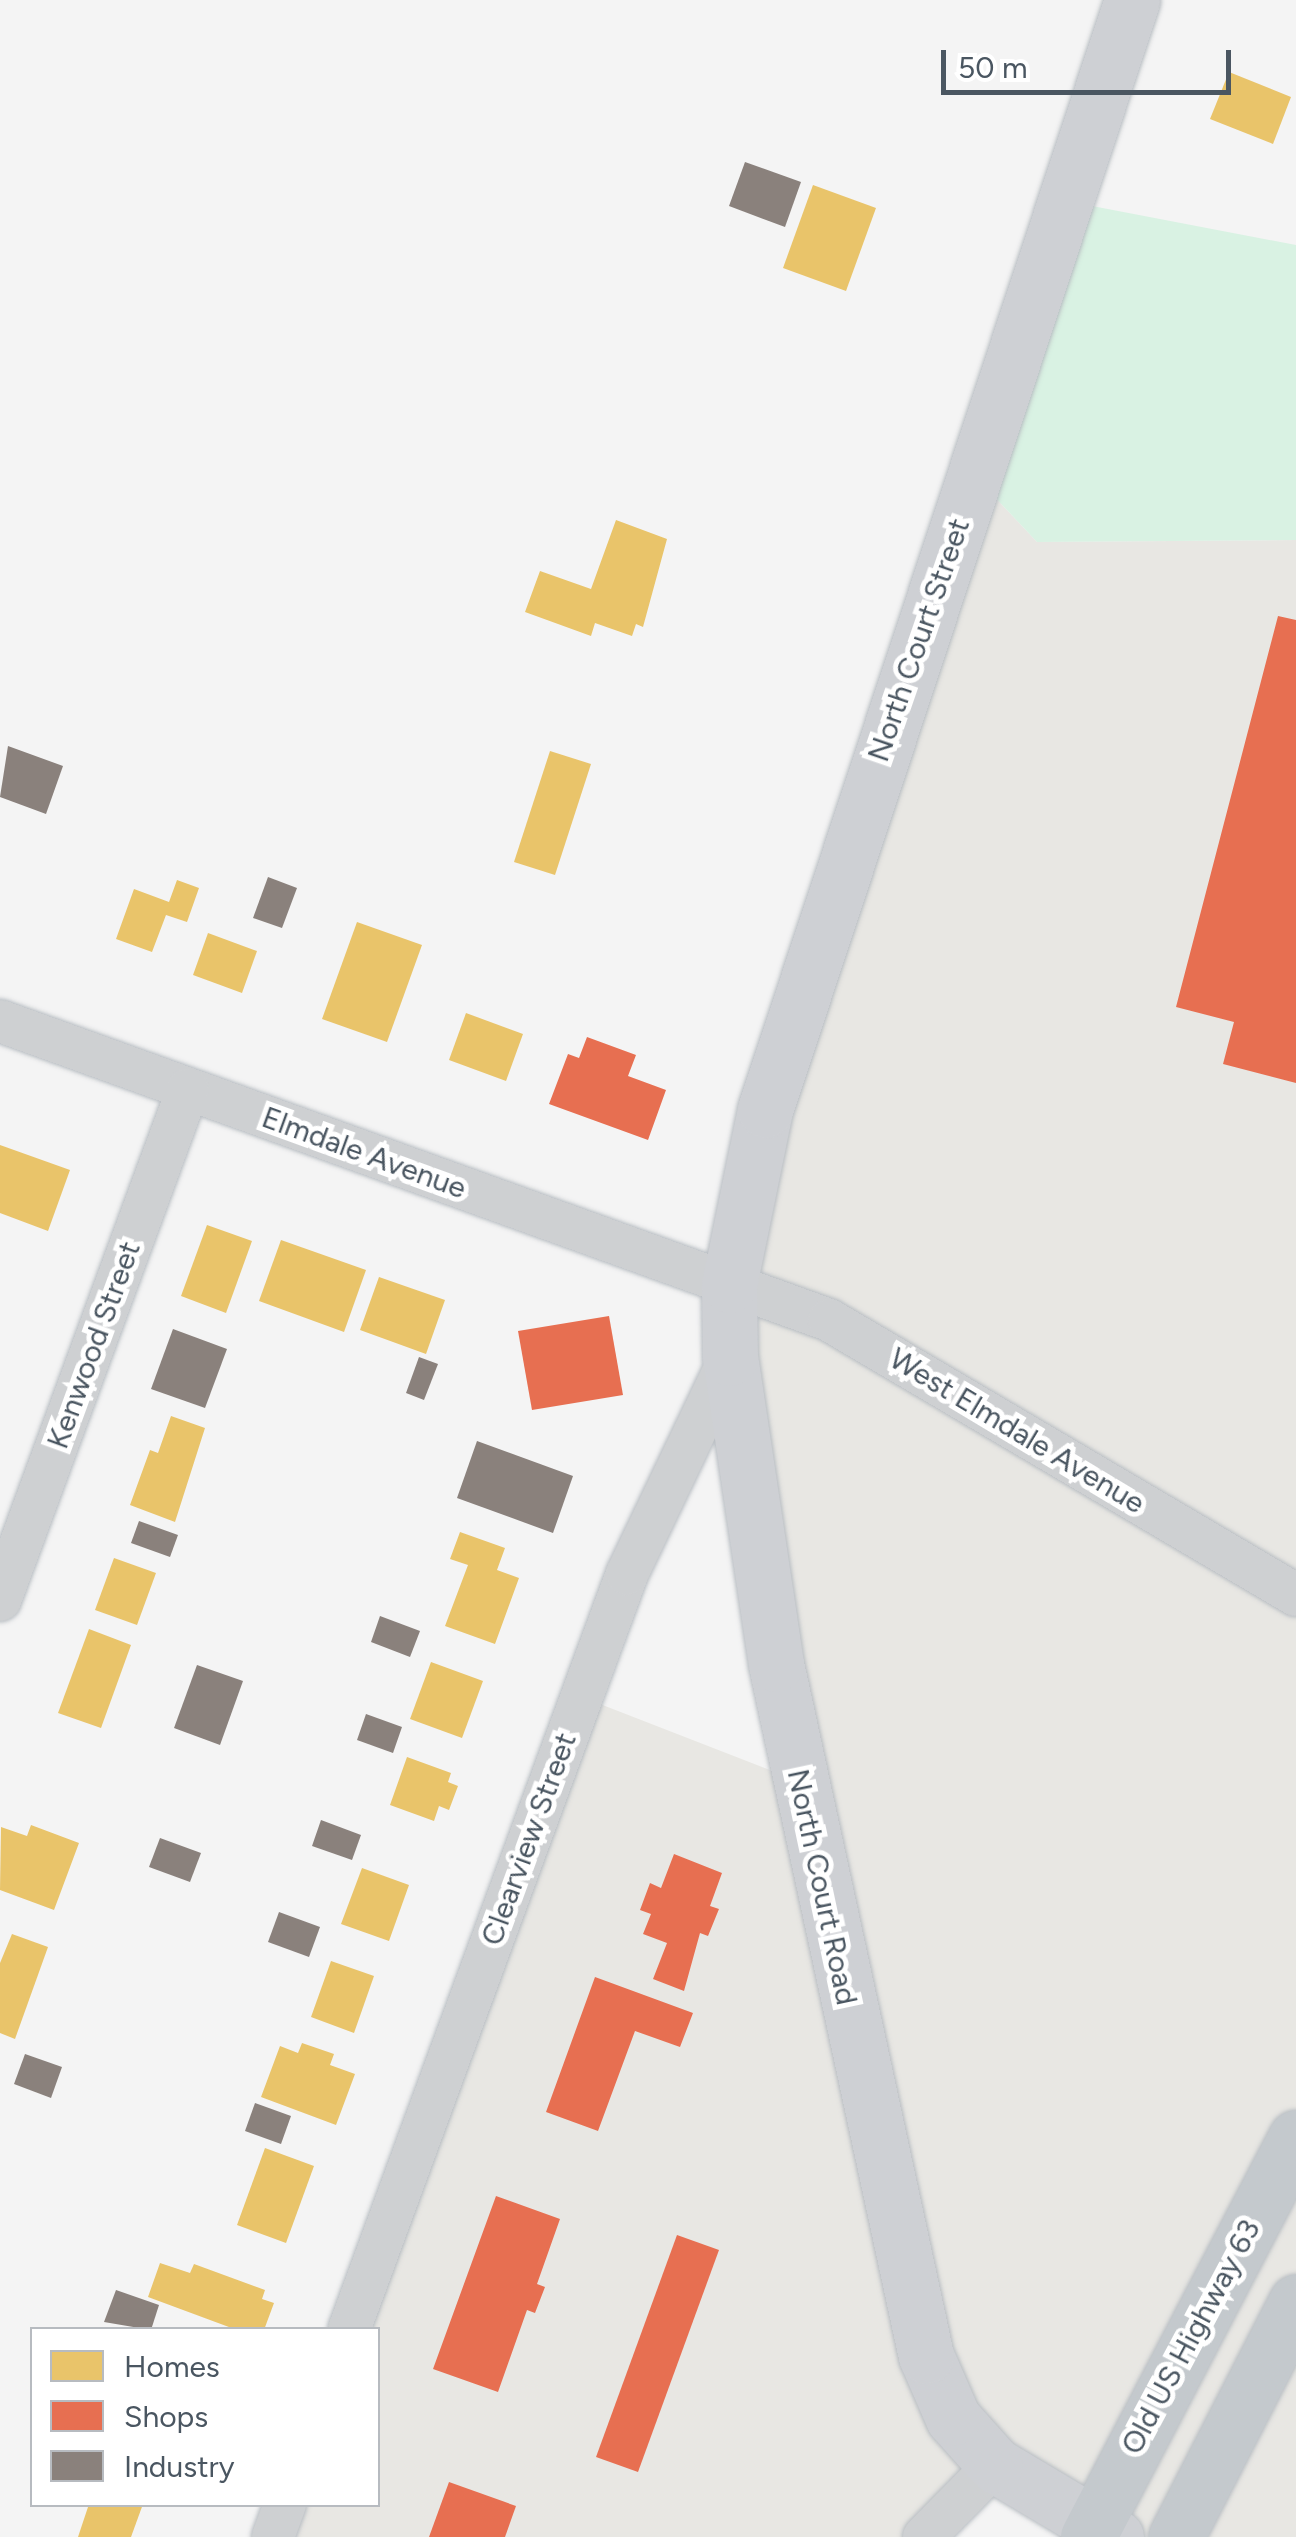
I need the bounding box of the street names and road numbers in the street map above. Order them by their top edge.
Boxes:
street label: North Court Street [860,514,978,766]
street label: Elmdale Avenue [257,1099,471,1207]
street label: Kenwood Street [40,1236,148,1454]
street label: West Elmdale Avenue [883,1341,1151,1521]
street label: Clearview Street [474,1728,584,1950]
street label: North Court Road [779,1766,865,2008]
street label: Old US Highway 63 [1114,2214,1268,2460]

